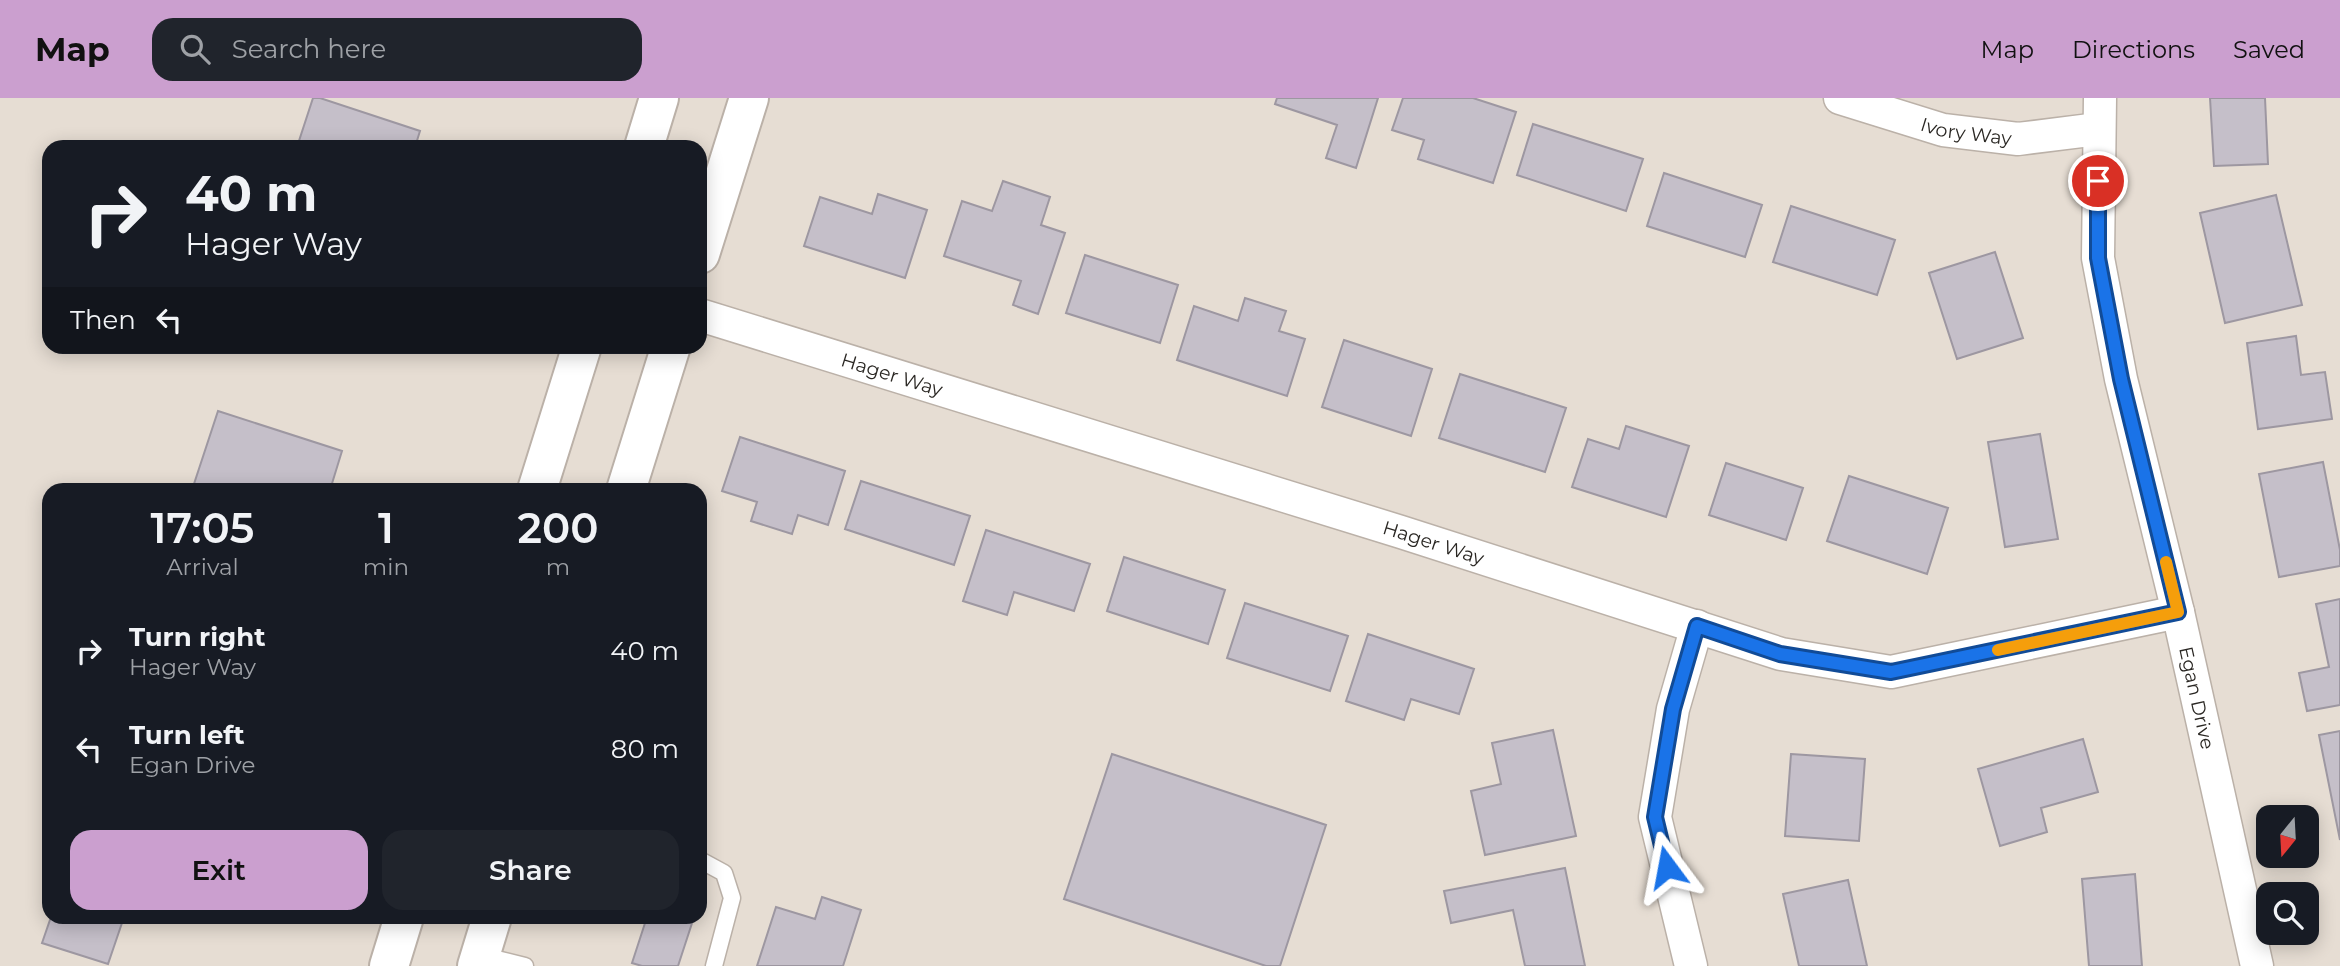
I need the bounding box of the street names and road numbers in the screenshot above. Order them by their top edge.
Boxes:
street label: Ivory Way [1918,113,2014,150]
street label: Hager Way [838,348,946,402]
street label: Hager Way [1380,516,1488,570]
street label: Egan Drive [2174,644,2219,751]

